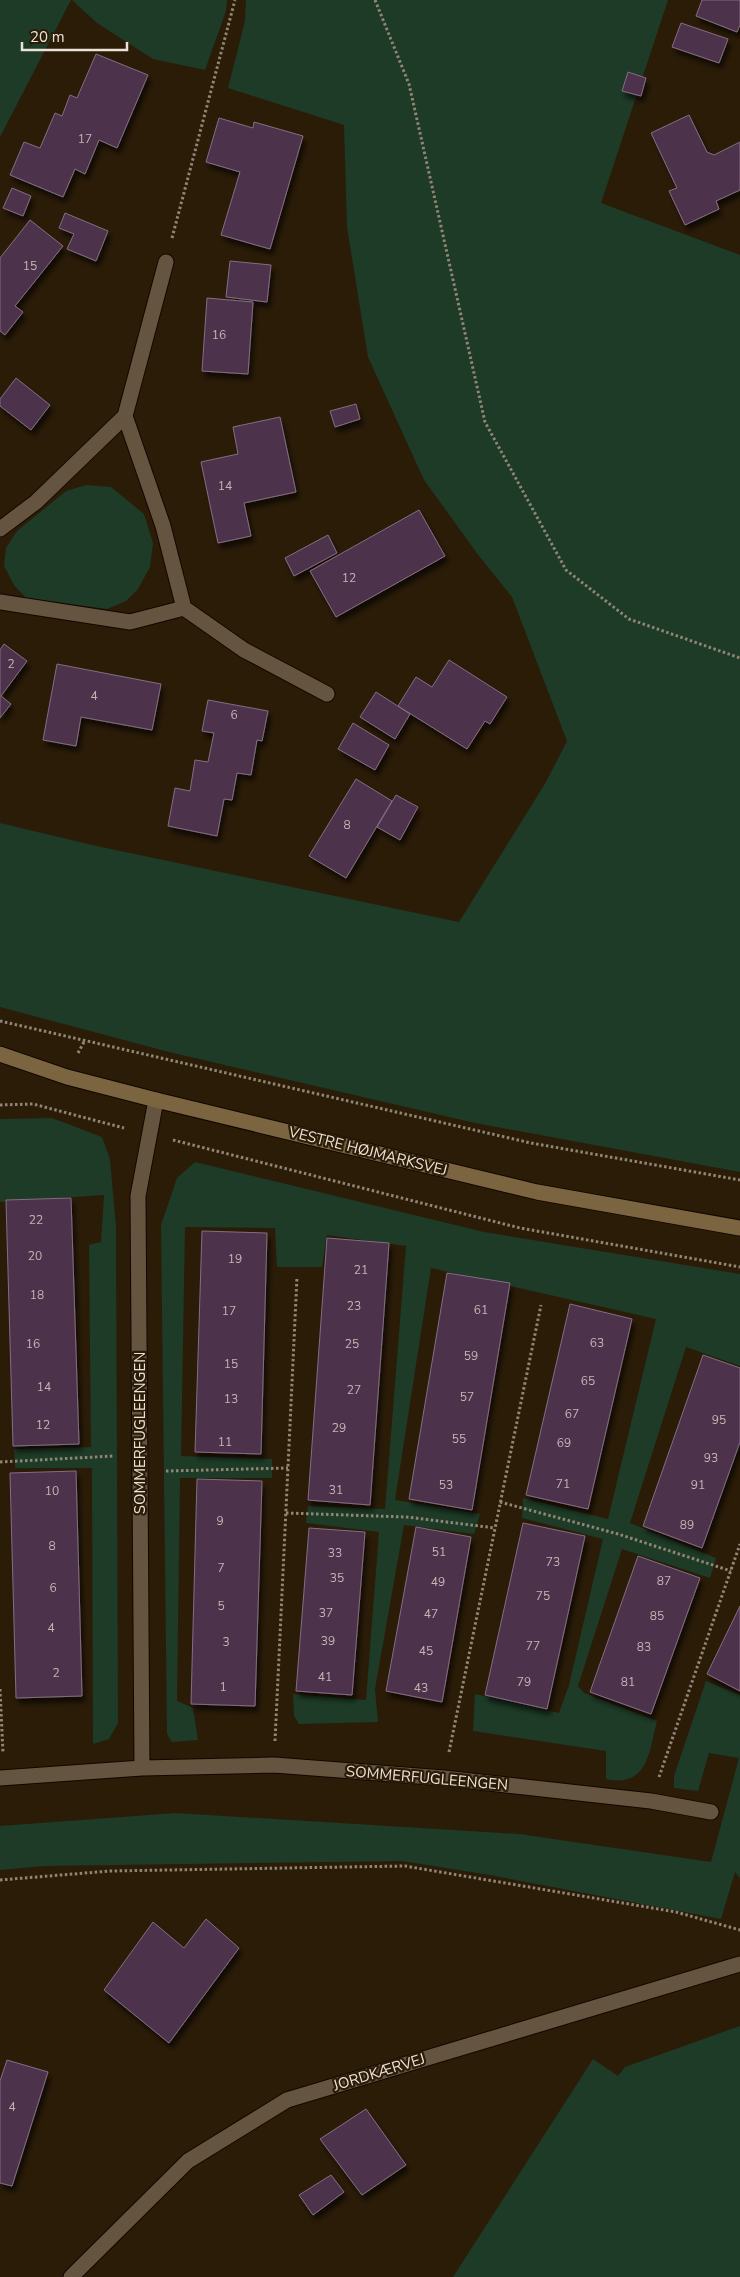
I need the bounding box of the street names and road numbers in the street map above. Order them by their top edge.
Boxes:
street label: VESTRE HØJMARKSVEJ [286,1121,449,1180]
street label: SOMMERFUGLEENGEN [130,1352,150,1514]
street label: SOMMERFUGLEENGEN [345,1761,509,1795]
street label: JORDKÆRVEJ [330,2049,427,2096]

